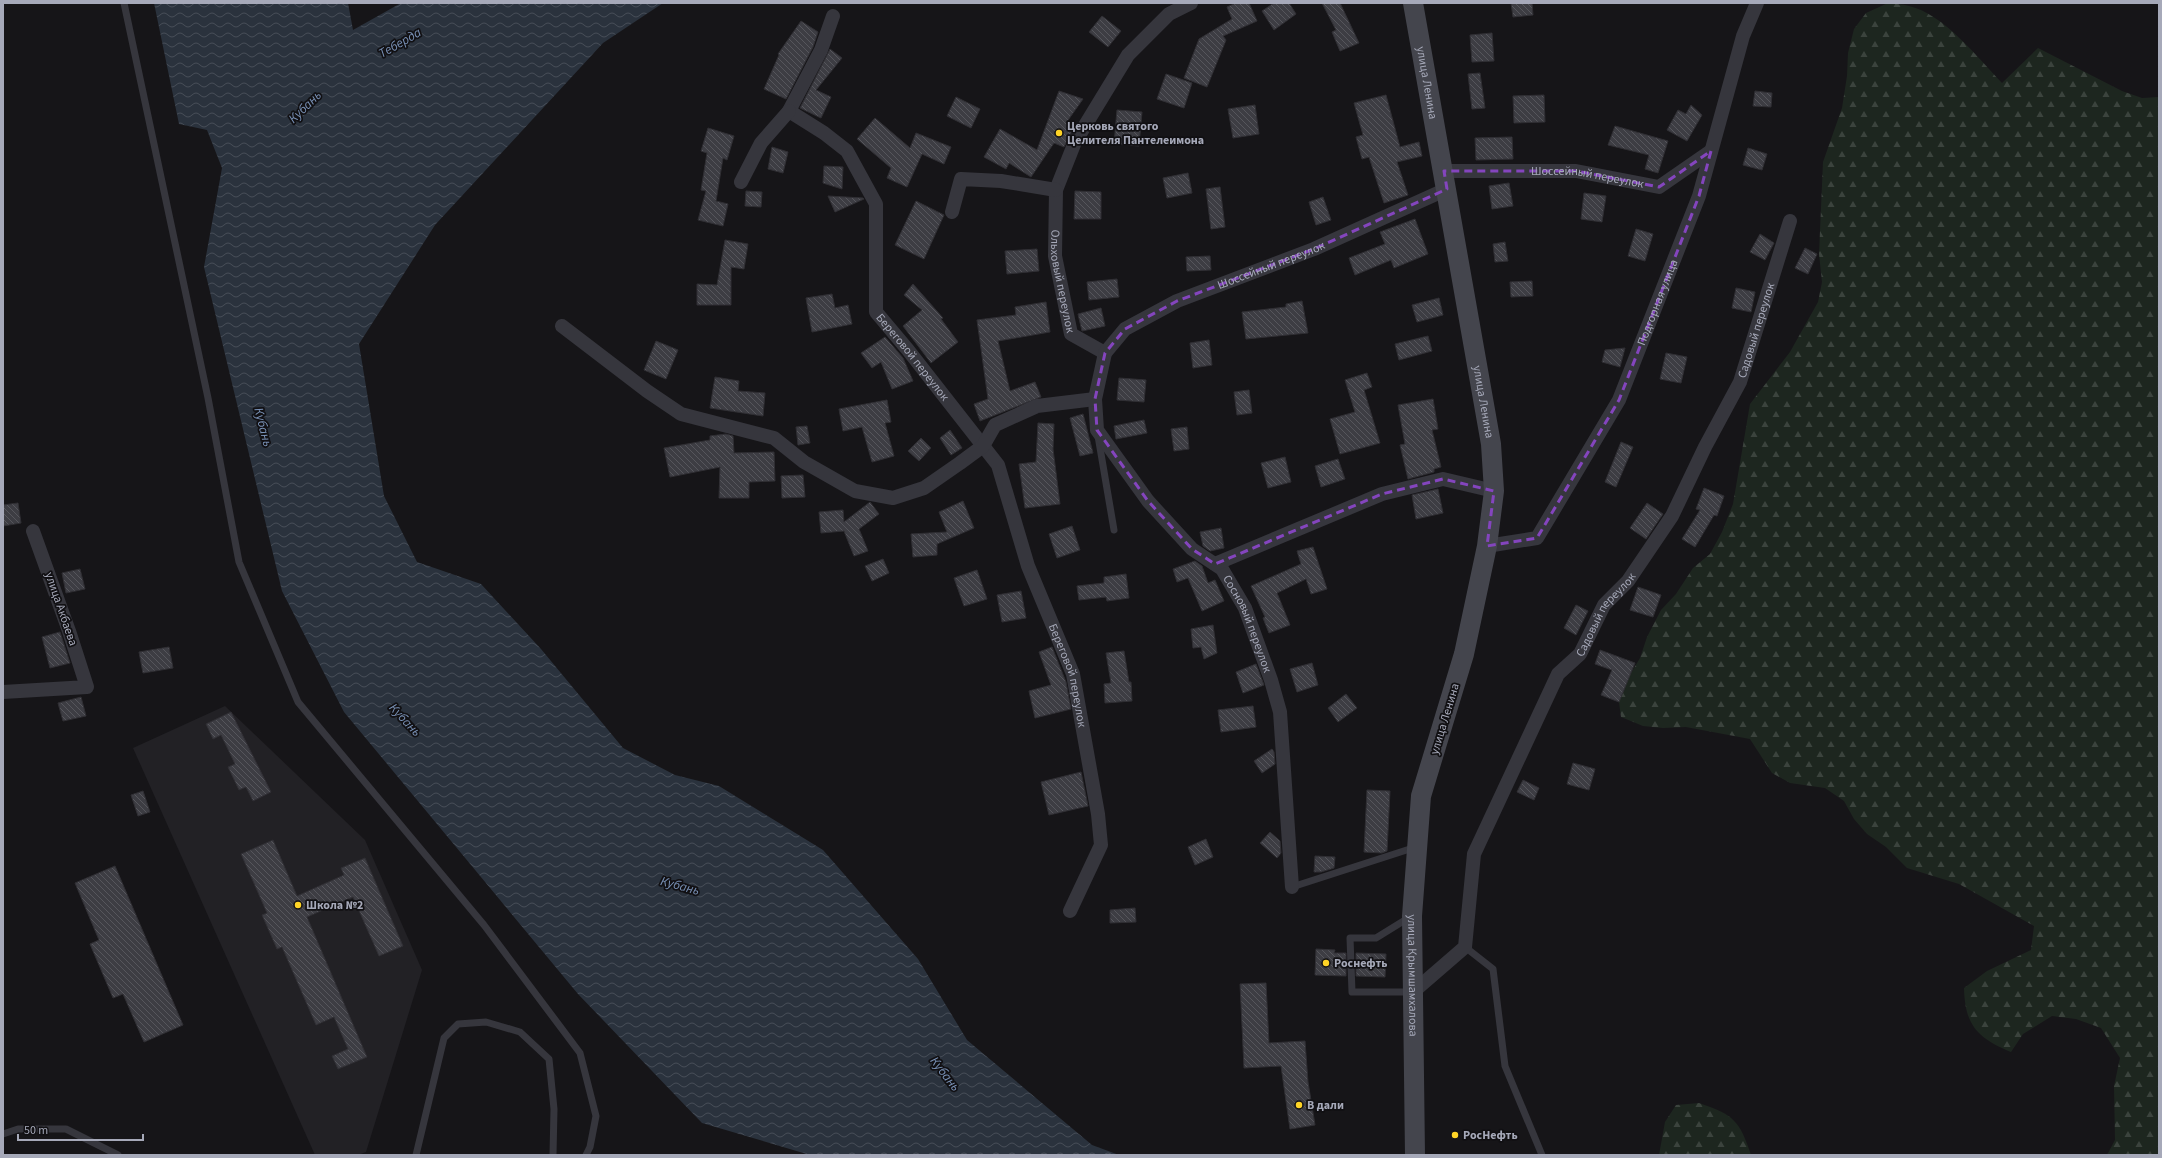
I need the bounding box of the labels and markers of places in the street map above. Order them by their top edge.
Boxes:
place label: Церковь святого Целителя Пантелеимона [1067,118,1204,149]
marker: Церковь святого Целителя Пантелеимона [1054,128,1064,138]
place label: Школа №2 [306,897,363,914]
marker: Школа №2 [293,900,303,910]
place label: Роснефть [1334,955,1388,972]
marker: Роснефть [1321,958,1331,968]
place label: В дали [1307,1097,1344,1114]
marker: В дали [1294,1100,1304,1110]
place label: РосНефть [1463,1127,1518,1144]
marker: РосНефть [1450,1130,1460,1140]

